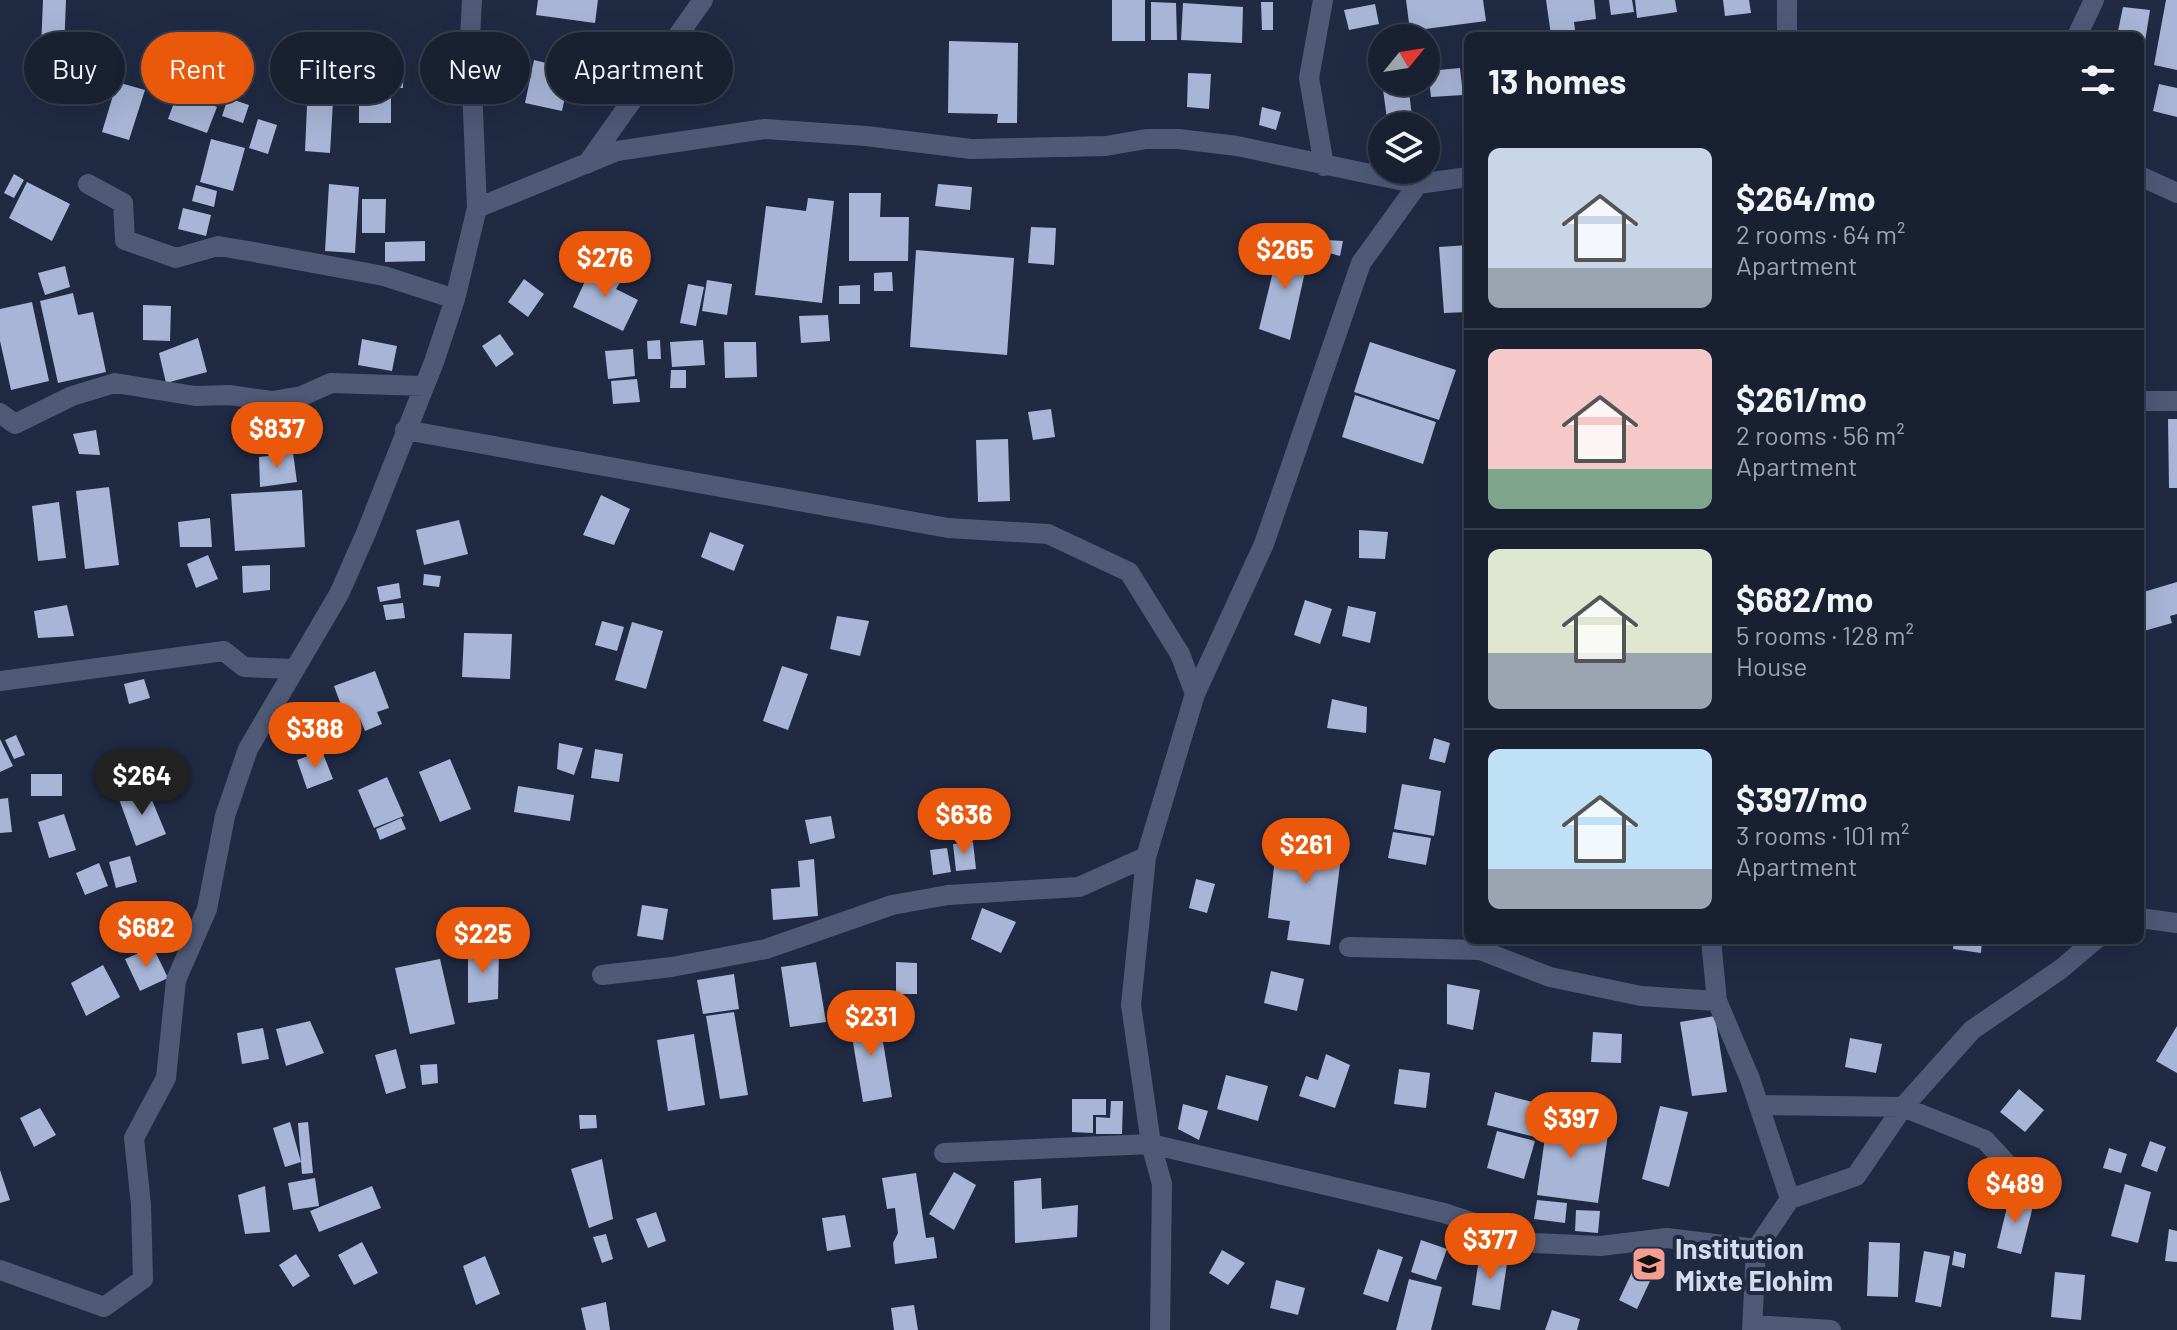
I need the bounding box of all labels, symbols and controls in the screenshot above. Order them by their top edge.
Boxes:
north arrow [1368,24,1440,96]
map controls [1368,24,1440,184]
chip: Buy [24,32,125,104]
chip: Rent [141,32,254,104]
chip: Filters [270,32,404,104]
chip: New [420,32,530,104]
chip: Apartment [546,32,733,104]
icon: filters [2076,58,2120,102]
text: 13 homes [1488,60,1626,101]
button: layers [1368,112,1440,184]
text: $264/mo [1736,177,1876,218]
icon: home [1552,180,1648,276]
text: 2 rooms · 64 m² [1736,218,1906,249]
pin: $265 [1238,223,1332,291]
pin: $276 [558,231,652,299]
text: $265 [1256,233,1314,264]
text: $276 [577,241,633,272]
text: Apartment [1736,249,1857,280]
text: $261/mo [1736,378,1867,419]
icon: home [1552,381,1648,477]
pin: $837 [230,402,324,470]
text: $837 [249,412,305,443]
text: 2 rooms · 56 m² [1736,419,1905,450]
text: Apartment [1736,450,1857,481]
text: $682/mo [1736,578,1873,619]
icon: home [1552,581,1648,677]
text: 5 rooms · 128 m² [1736,619,1914,650]
text: House [1736,650,1807,681]
pin: $388 [268,702,362,770]
text: $388 [286,712,344,743]
pin: $264 [95,749,189,817]
text: $264 [112,759,172,790]
text: $397/mo [1736,778,1868,819]
icon: home [1552,781,1648,877]
pin: $636 [917,788,1011,856]
text: $636 [936,798,992,829]
pin: $261 [1259,818,1353,886]
text: 3 rooms · 101 m² [1736,819,1909,850]
text: $261 [1280,828,1332,859]
text: Apartment [1736,850,1857,881]
pin: $682 [99,901,193,969]
pin: $225 [436,907,530,975]
text: $682 [117,911,175,942]
text: $225 [454,917,512,948]
pin: $231 [824,990,918,1058]
text: $231 [845,1000,897,1031]
pin: $397 [1524,1092,1618,1160]
text: $397 [1543,1102,1599,1133]
pin: $489 [1968,1157,2062,1225]
text: $489 [1986,1167,2044,1198]
pin: $377 [1443,1213,1537,1281]
text: $377 [1463,1223,1517,1254]
place label: Institution Mixte Elohim [1675,1231,1833,1297]
school or university icon: Institution Mixte Elohim [1630,1245,1668,1283]

